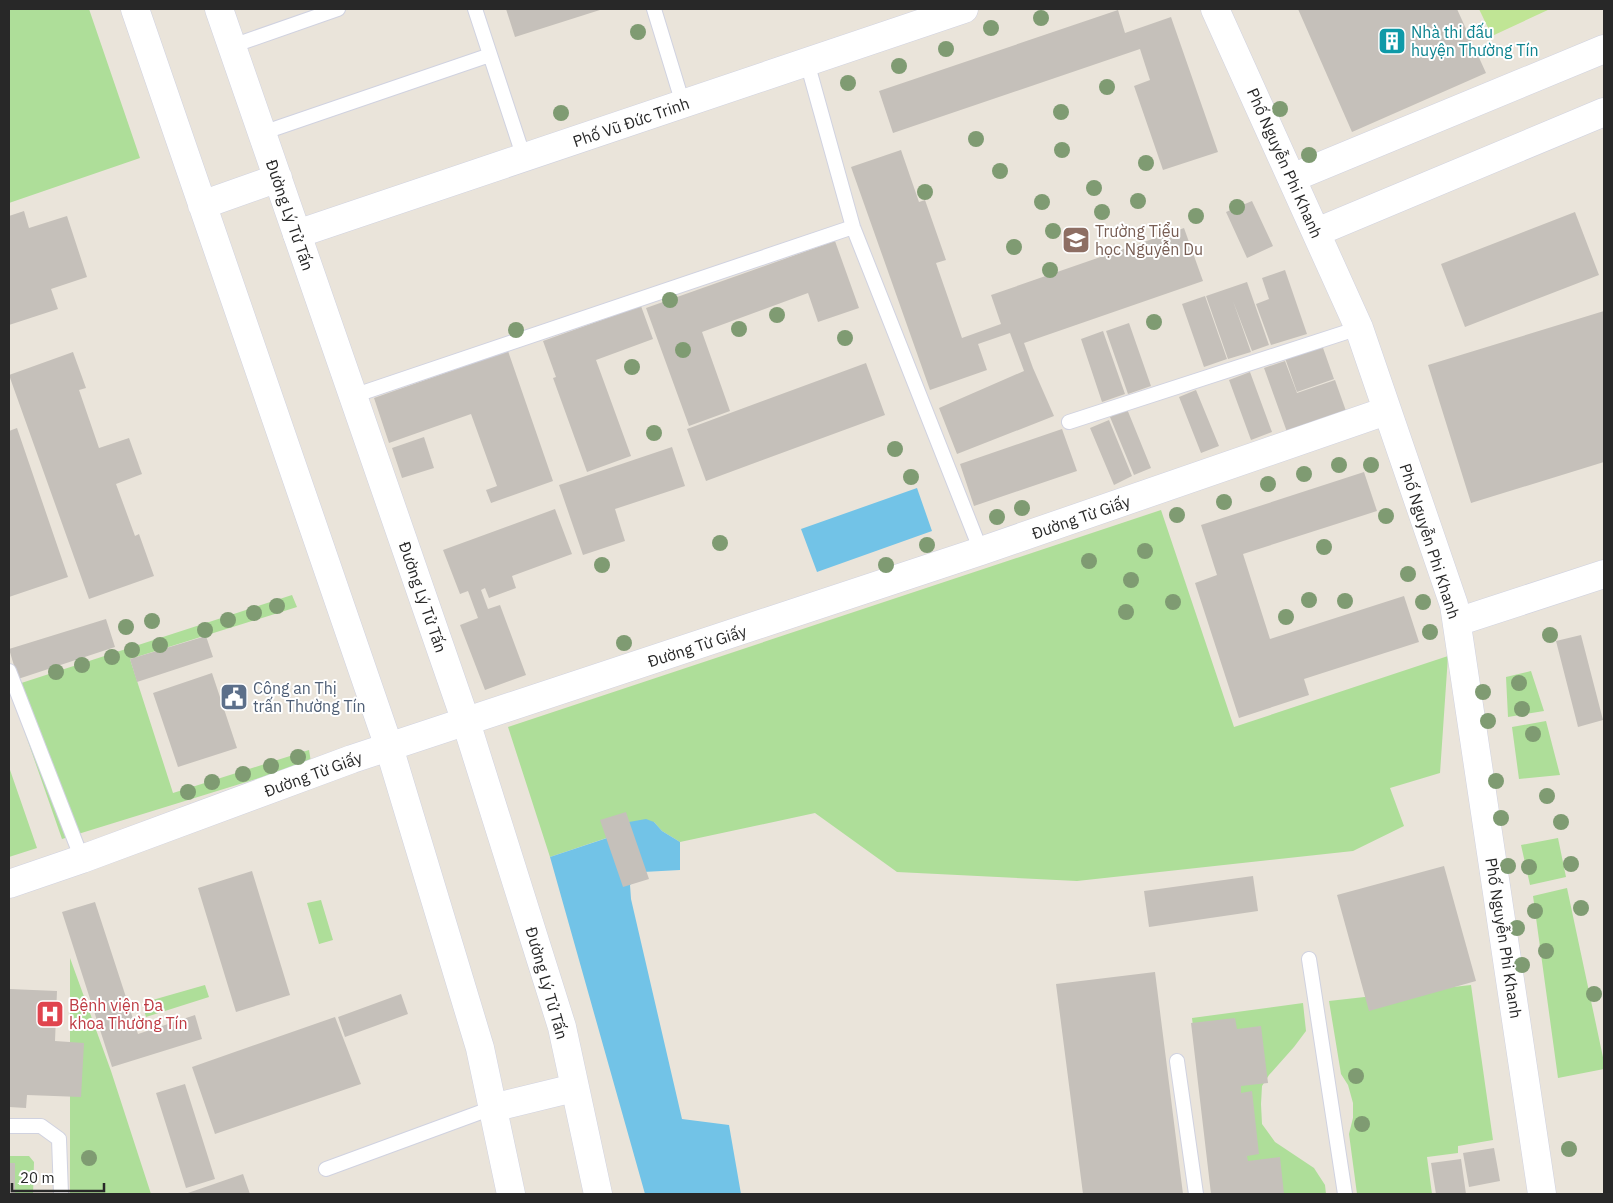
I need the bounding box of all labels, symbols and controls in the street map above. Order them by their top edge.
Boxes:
place label: Nhà thi đấu huyện Thường Tín [1411,22,1539,60]
building icon: Nhà thi đấu huyện Thường Tín [1377,26,1407,56]
street label: Phố Nguyễn Phi Khanh [1243,85,1327,241]
street label: Phố Vũ Đức Trinh [570,93,692,151]
street label: Đường Lý Tử Tấn [262,157,318,273]
place label: Trường Tiểu học Nguyễn Du [1095,221,1203,259]
school or university icon: Trường Tiểu học Nguyễn Du [1061,225,1091,255]
street label: Phố Nguyễn Phi Khanh [1395,461,1465,621]
street label: Đường Từ Giấy [1029,491,1133,543]
street label: Đường Lý Tử Tấn [395,539,451,655]
street label: Đường Từ Giấy [645,621,749,671]
place label: Công an Thị trấn Thường Tín [253,678,366,716]
public building icon: Công an Thị trấn Thường Tín [219,682,249,712]
street label: Đường Từ Giấy [261,747,365,801]
street label: Phố Nguyễn Phi Khanh [1481,856,1527,1020]
street label: Đường Lý Tử Tấn [521,924,573,1042]
place label: Bệnh viện Đa khoa Thường Tín [69,995,188,1033]
hospital icon: Bệnh viện Đa khoa Thường Tín [35,999,65,1029]
scale bar [12,1160,105,1192]
text: 20 m [20,1168,55,1187]

